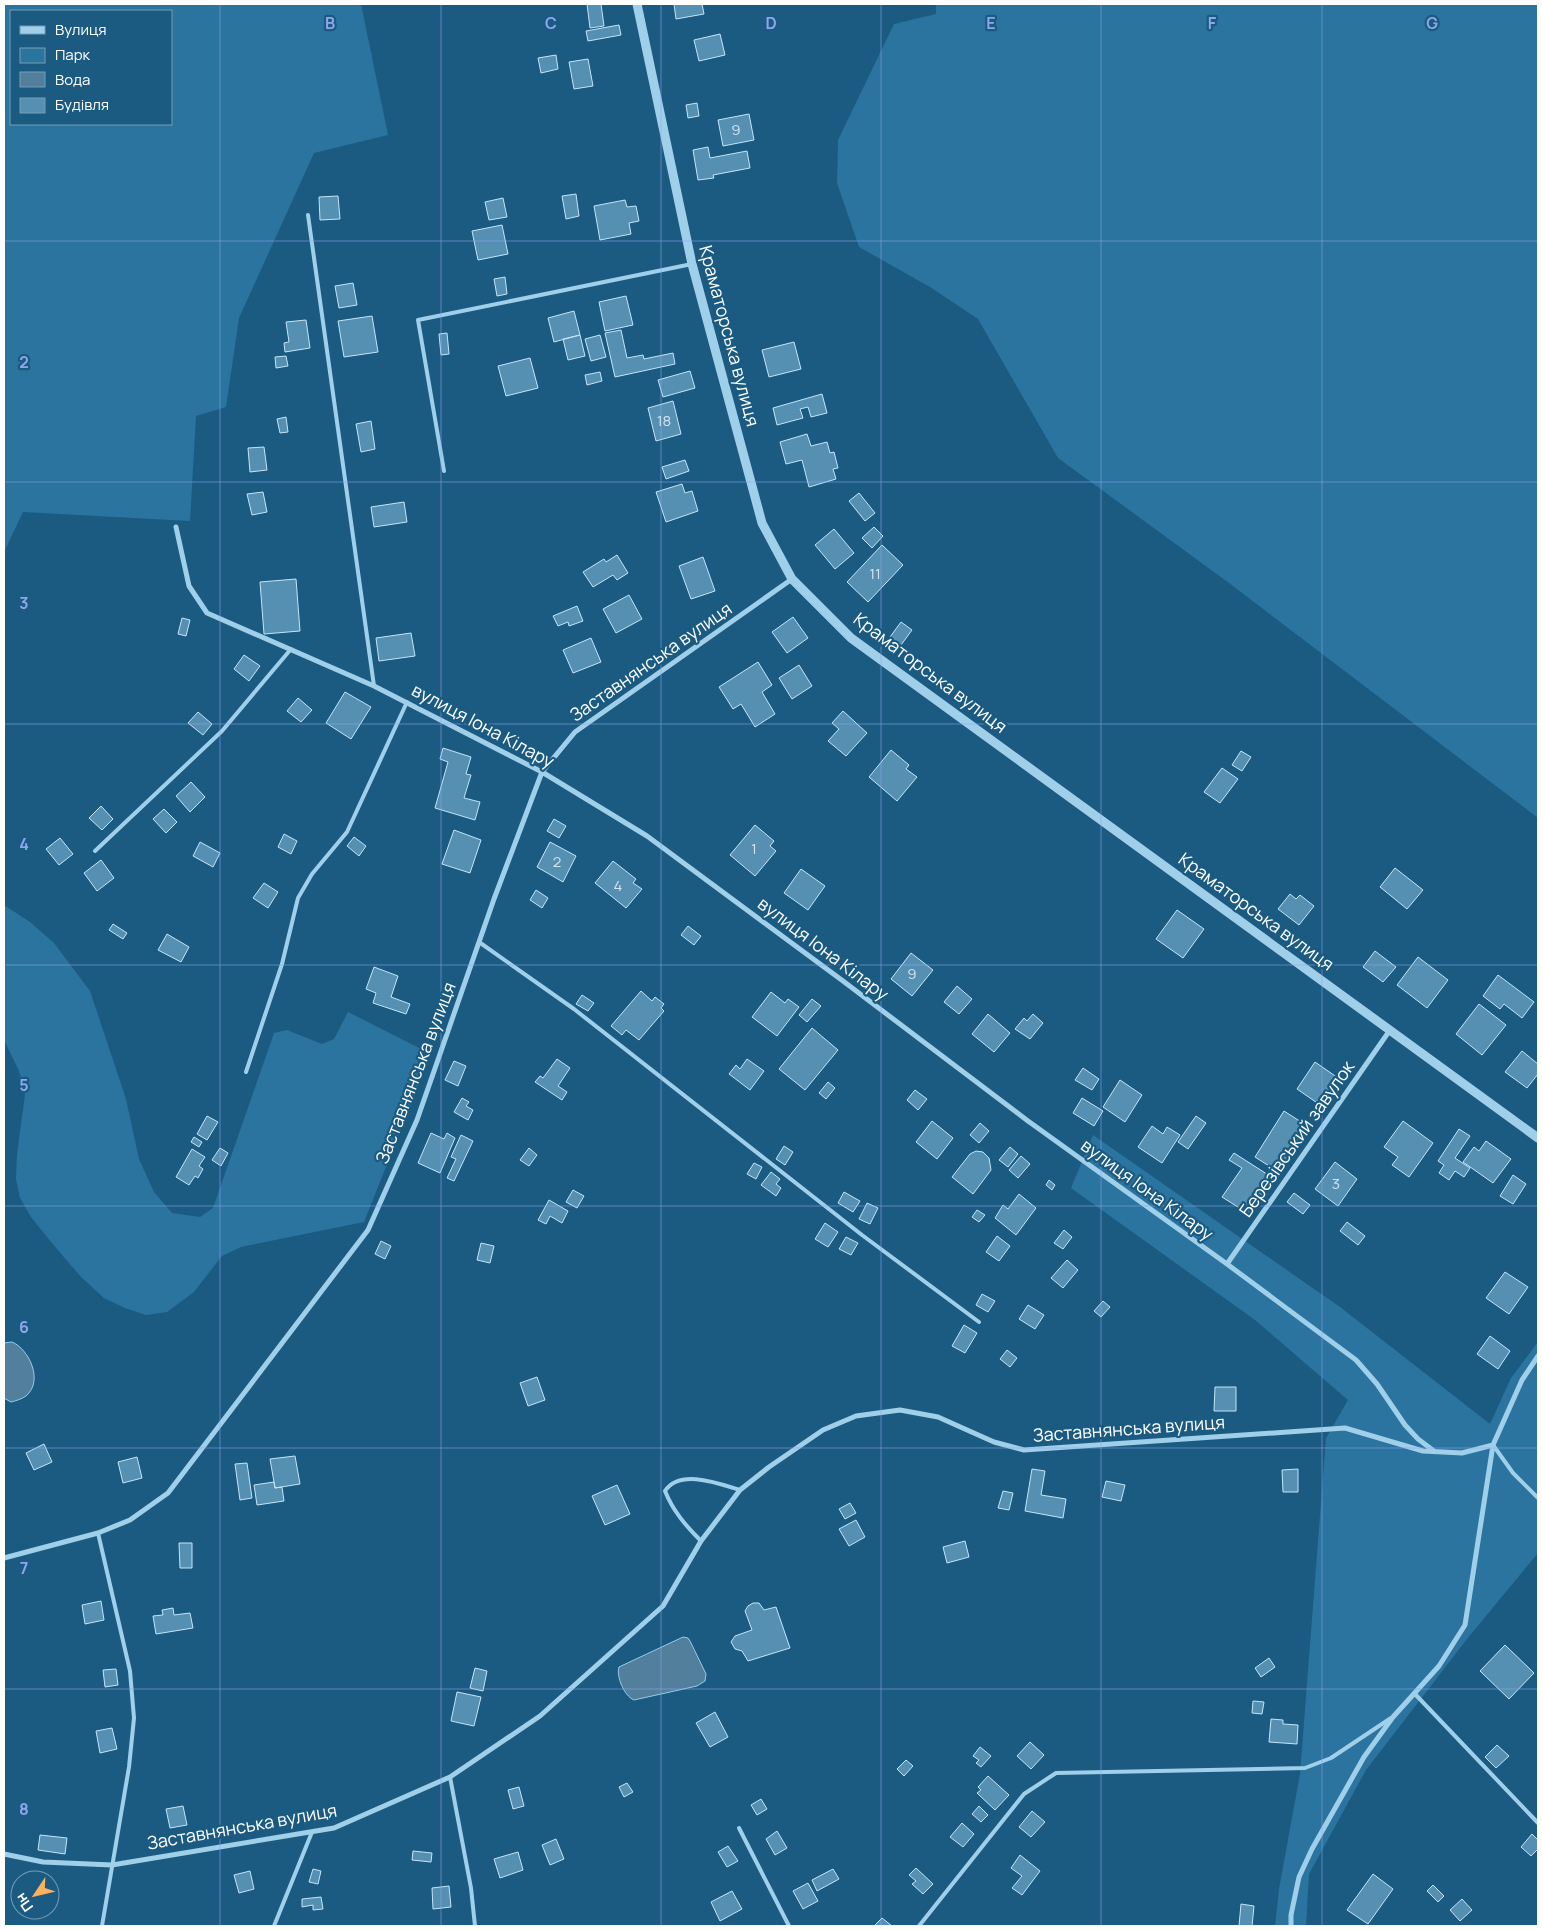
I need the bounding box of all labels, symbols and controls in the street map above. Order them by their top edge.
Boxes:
legend [10,10,172,125]
text: B [325,12,335,34]
text: C [545,12,557,34]
text: D [765,12,777,34]
text: E [986,12,996,34]
text: F [1208,12,1217,34]
text: G [1426,12,1438,34]
text: Вулиця [55,19,107,40]
text: Парк [55,44,91,65]
text: Вода [55,69,90,90]
text: Будівля [55,94,109,115]
house number: 9 [731,119,741,140]
street label: Краматорська вулиця [694,243,766,429]
text: 2 [19,351,29,373]
house number: 18 [657,410,671,431]
house number: 11 [869,563,881,584]
text: 3 [19,592,29,614]
street label: Заставнянська вулиця [565,596,736,726]
street label: Краматорська вулиця [849,606,1012,738]
street label: вулиця Іона Кілару [408,677,559,773]
text: 4 [19,833,29,855]
house number: 1 [751,838,757,859]
street label: Краматорська вулиця [1174,847,1339,976]
house number: 2 [553,851,561,872]
house number: 4 [614,875,623,896]
street label: вулиця Іона Кілару [753,891,894,1006]
house number: 9 [907,963,917,984]
street label: Заставнянська вулиця [369,978,461,1167]
street label: Березівський завулок [1233,1055,1360,1221]
text: 5 [19,1074,29,1096]
street label: вулиця Іона Кілару [1077,1133,1219,1246]
house number: 3 [1332,1173,1340,1194]
text: 6 [19,1316,29,1338]
street label: Заставнянська вулиця [1032,1409,1226,1447]
text: 7 [20,1557,28,1579]
street label: Заставнянська вулиця [145,1797,339,1855]
text: 8 [19,1798,29,1820]
north arrow [10,1870,60,1920]
text: Пн [11,1890,37,1916]

